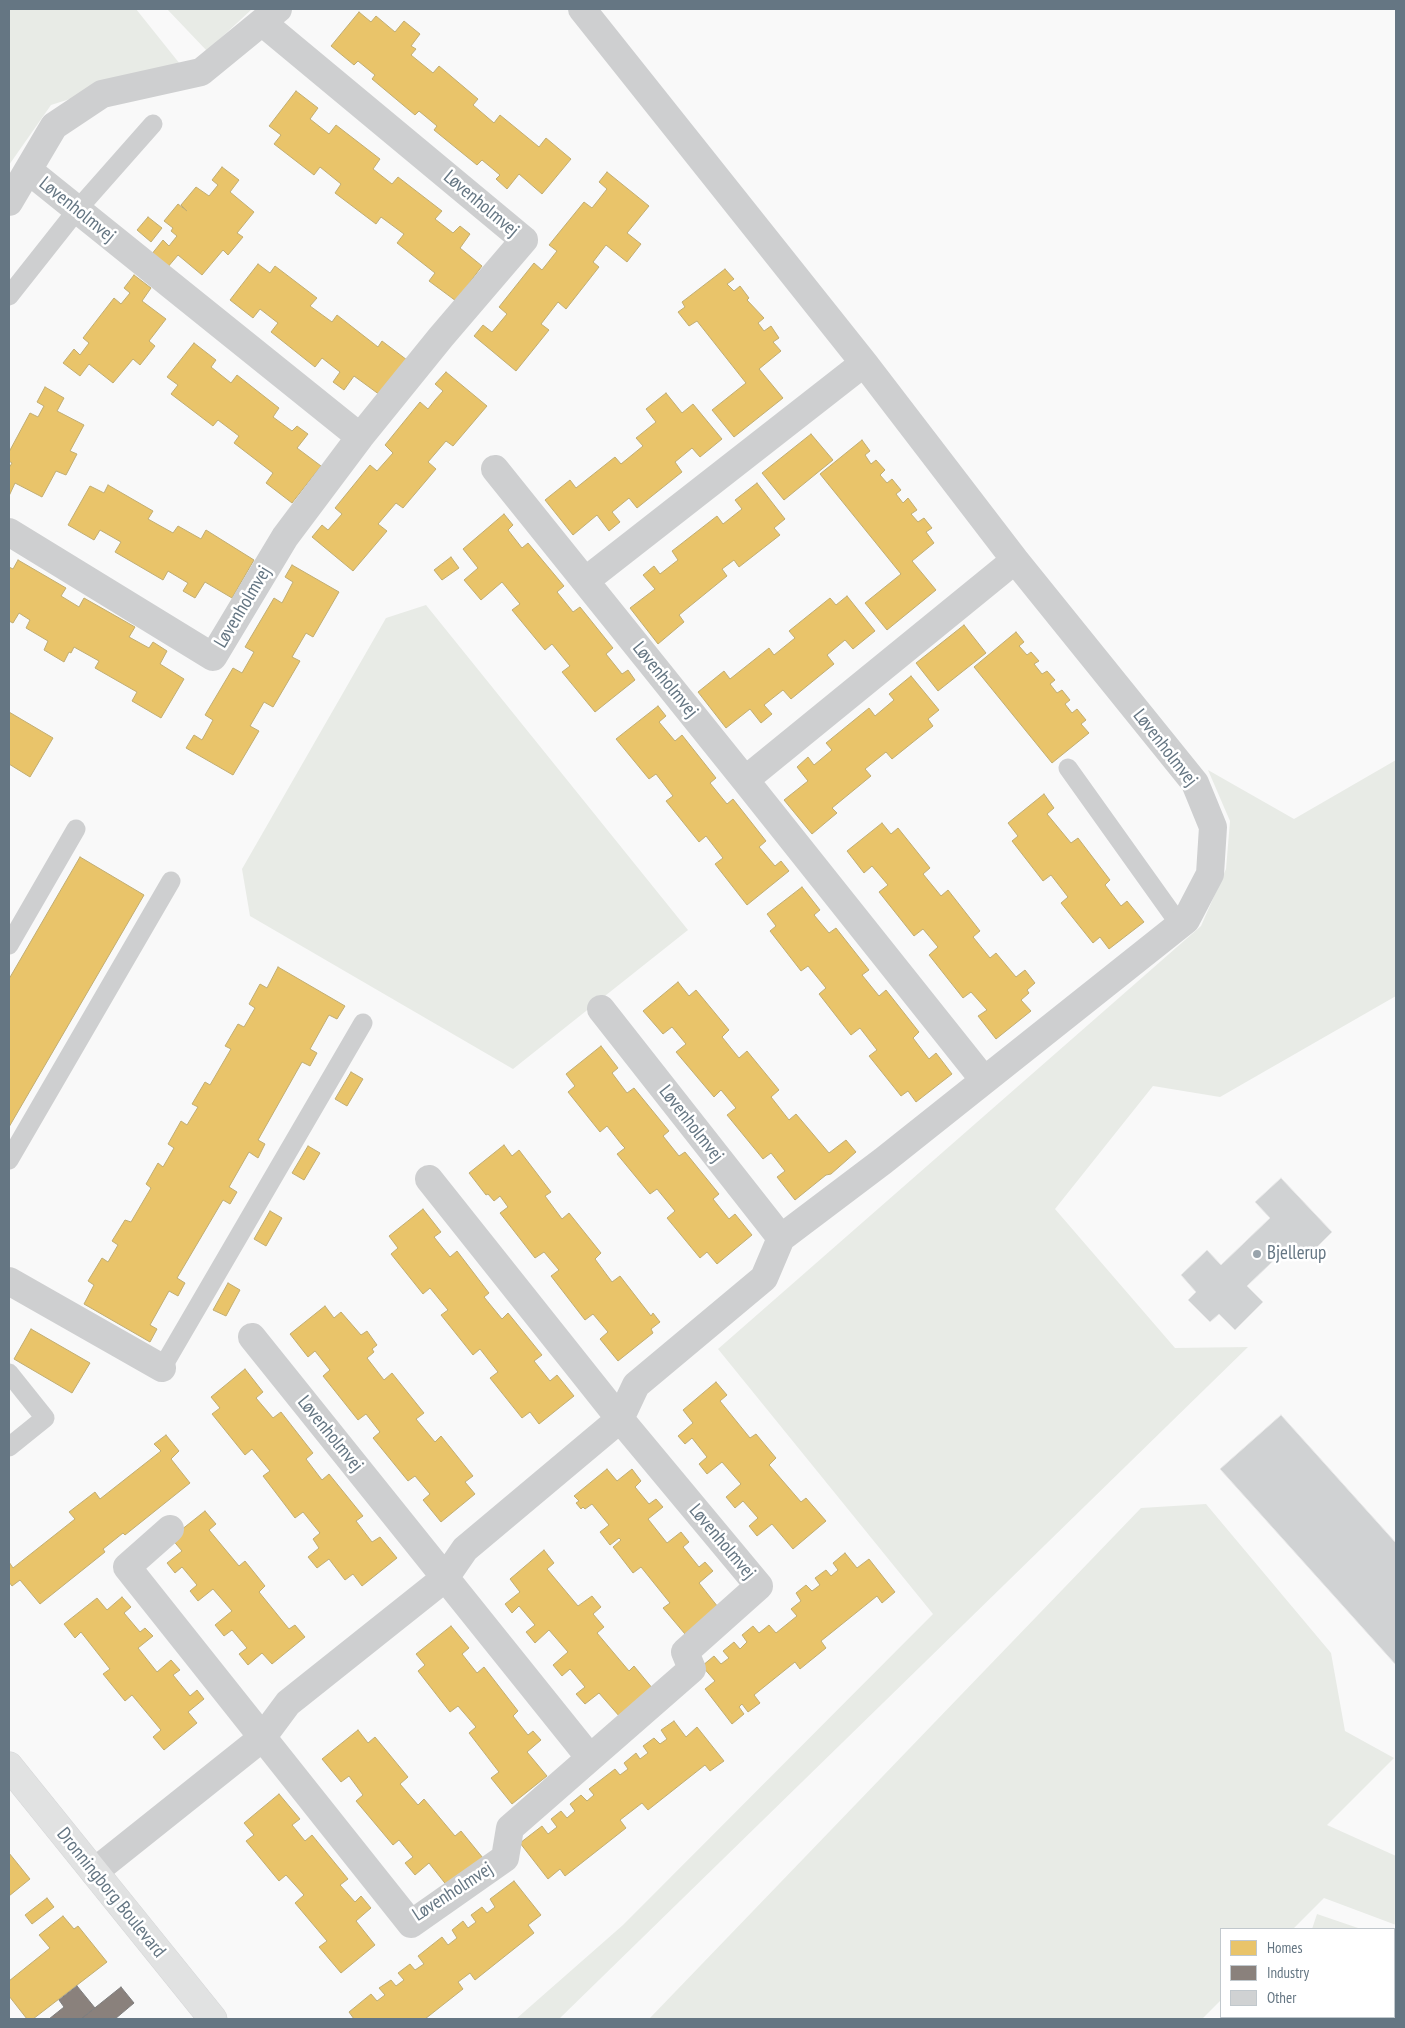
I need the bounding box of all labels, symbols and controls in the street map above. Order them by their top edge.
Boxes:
street label: Løvenholmvej [439,166,523,242]
street label: Løvenholmvej [34,172,120,248]
street label: Løvenholmvej [210,562,276,652]
street label: Løvenholmvej [627,637,703,723]
street label: Løvenholmvej [1128,705,1202,791]
street label: Løvenholmvej [654,1081,728,1167]
place label: Bjellerup [1267,1243,1326,1265]
marker: Bjellerup [1251,1248,1263,1260]
street label: Løvenholmvej [292,1391,368,1477]
street label: Løvenholmvej [684,1500,760,1584]
street label: Dronningborg Boulevard [52,1823,170,1963]
street label: Løvenholmvej [408,1858,498,1926]
legend [1220,1928,1395,2018]
text: Homes [1267,1938,1303,1957]
text: Industry [1267,1963,1309,1982]
text: Other [1267,1988,1296,2007]

